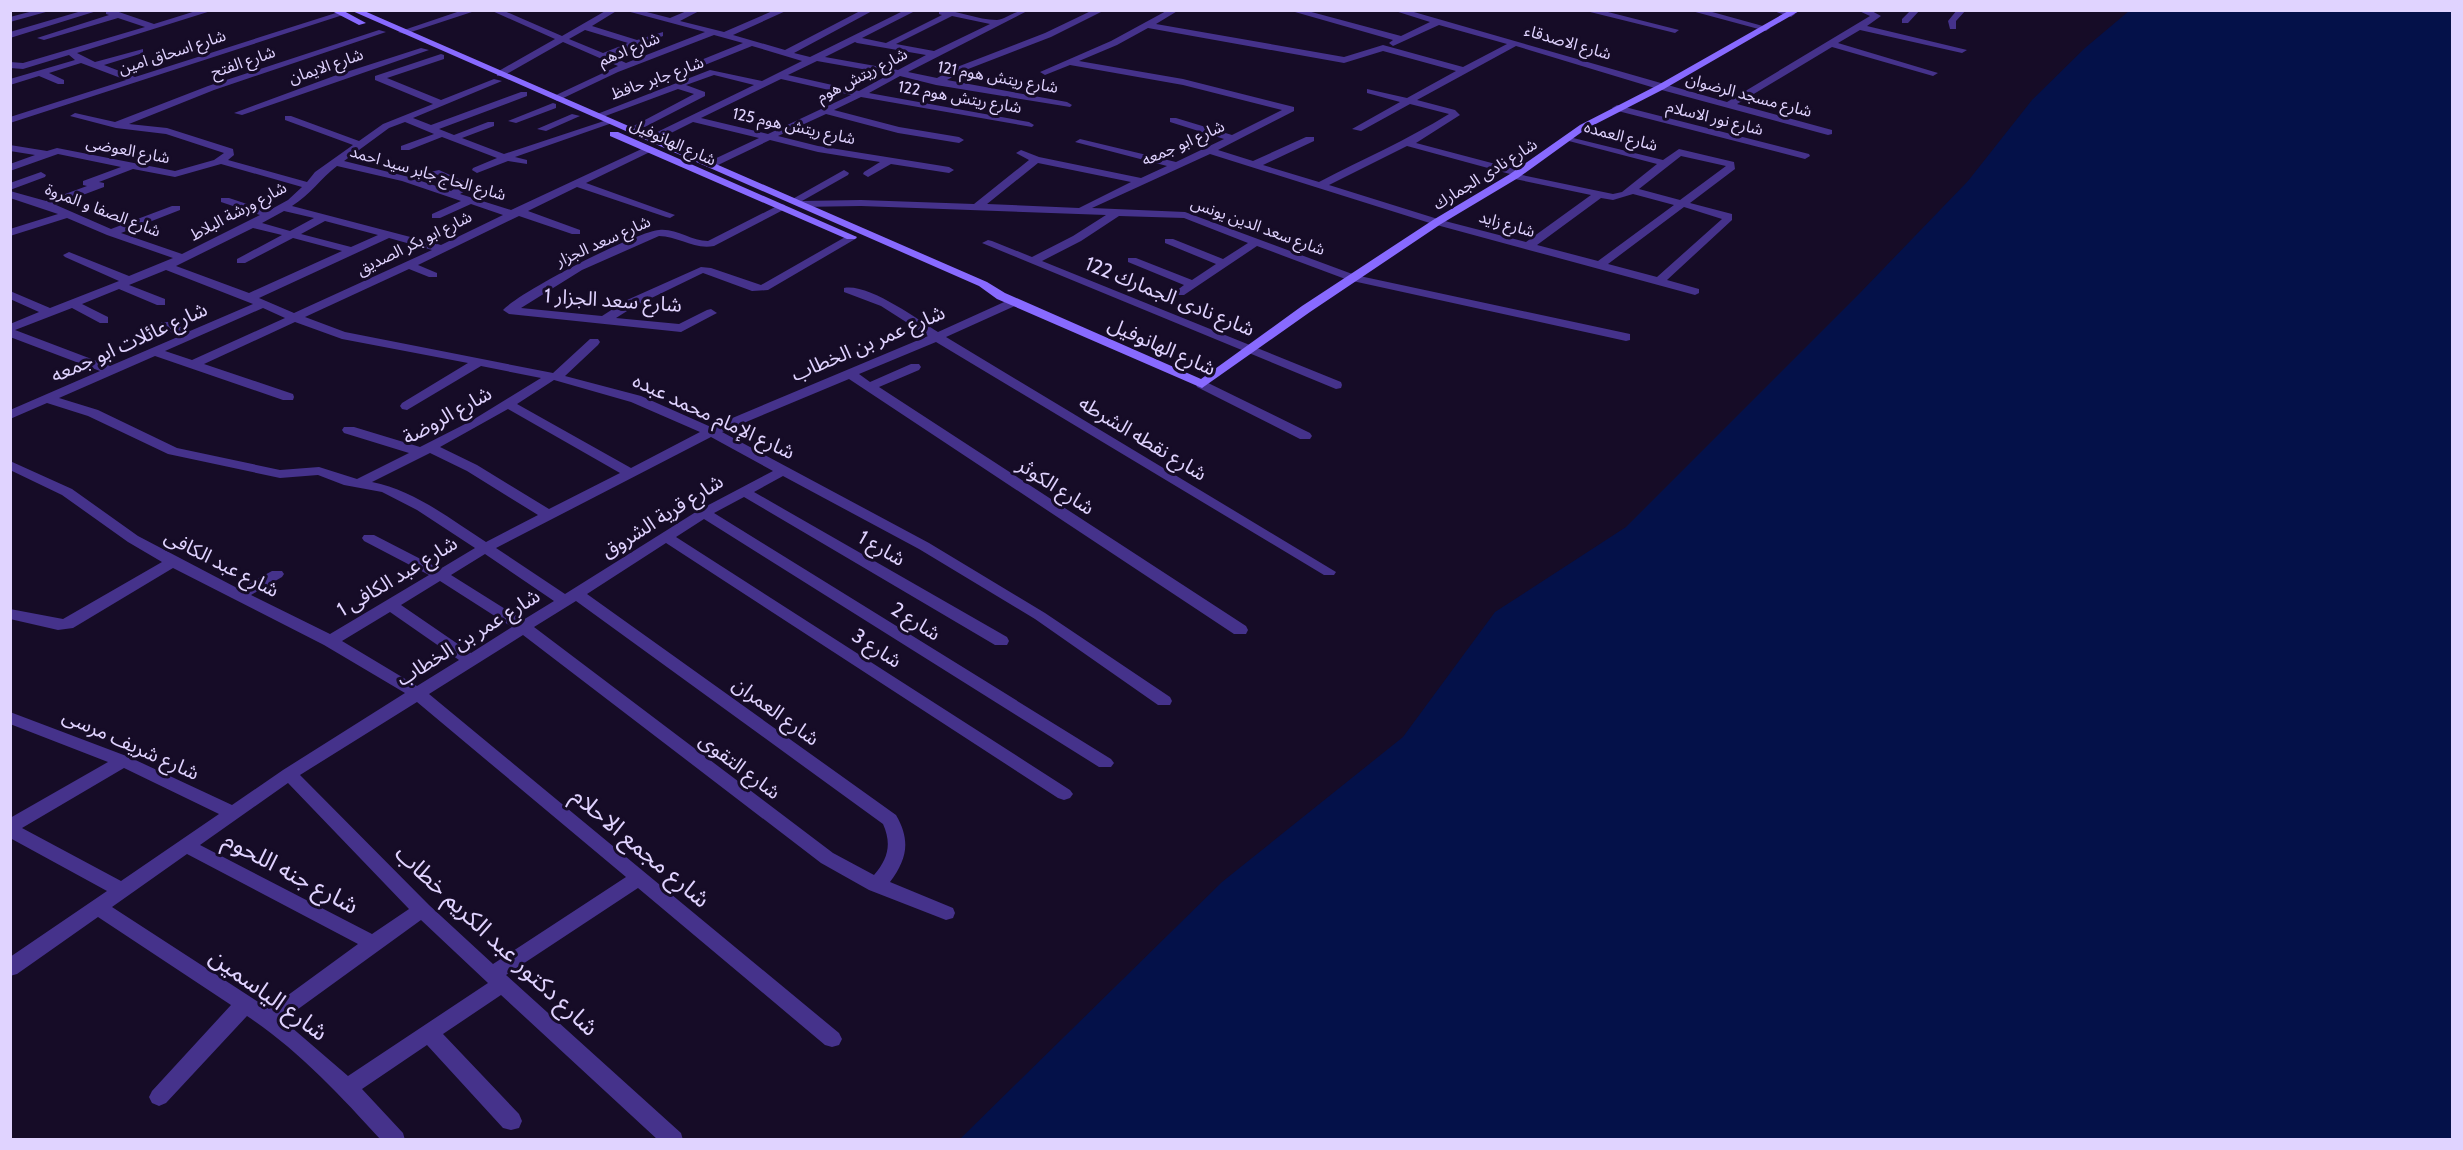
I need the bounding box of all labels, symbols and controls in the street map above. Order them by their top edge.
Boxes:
street label: شارع الاصدقاء [1522,21,1614,66]
street label: شارع اسحاق امين [116,26,229,81]
street label: شارع ادهم [596,28,664,73]
street label: شارع الفتح [208,42,279,85]
street label: شارع الايمان [286,44,367,90]
street label: شارع ريتش هوم [813,44,912,109]
street label: شارع جابر حافظ [608,52,707,106]
street label: شارع ريتش هوم 121 [936,57,1060,100]
street label: شارع مسجد الرضوان [1683,69,1814,124]
street label: شارع ريتش هوم 122 [896,77,1023,120]
street label: شارع نور الاسلام [1664,97,1765,142]
street label: شارع ريتش هوم 125 [730,104,857,151]
street label: شارع الهانوفيل [626,115,719,172]
street label: شارع ابو جمعه [1139,116,1229,172]
street label: شارع العمده [1581,117,1660,158]
street label: شارع العوضى [84,133,171,170]
street label: شارع نادى الجمارك [1430,134,1542,216]
street label: شارع الحاج جابر سيد احمد [347,142,508,207]
street label: شارع ورشة البلاط [186,178,291,247]
street label: شارع الصفا و المروة [42,179,163,244]
street label: شارع سعد الدين يونس [1187,193,1328,262]
street label: شارع ابو بكر الصديق [353,207,476,282]
street label: شارع زايد [1476,207,1537,244]
street label: شارع سعد الجزار [552,212,654,273]
street label: شارع نادى الجمارك 122 [1081,251,1258,344]
street label: شارع سعد الجزار 1 [543,283,683,320]
street label: شارع عائلات ابو جمعه [47,297,212,390]
street label: شارع عمر بن الخطاب [788,300,950,389]
street label: شارع الهانوفيل [1103,312,1220,383]
street label: شارع الإمام محمد عبده [628,368,799,467]
street label: شارع الروضة [398,381,497,452]
street label: شارع نقطه الشرطه [1073,390,1211,488]
street label: شارع الكوثر [1011,452,1099,522]
street label: شارع قرية الشروق [597,469,729,566]
street label: شارع عبد الكافى [159,524,283,605]
street label: شارع 1 [853,525,910,573]
street label: شارع عبد الكافى 1 [332,531,463,624]
street label: شارع عمر بن الخطاب [392,583,546,693]
street label: شارع 2 [885,597,945,648]
street label: شارع 3 [846,623,906,675]
street label: شارع العمران [726,672,824,753]
street label: شارع شريف مرسى [58,703,203,788]
street label: شارع التقوى [693,728,785,807]
street label: شارع مجمع الاحلام [563,781,716,916]
street label: شارع جنه اللحوم [217,824,364,923]
street label: شارع دكتور عبد الكريم خطاب [387,838,605,1044]
street label: شارع الياسمين [202,941,334,1049]

